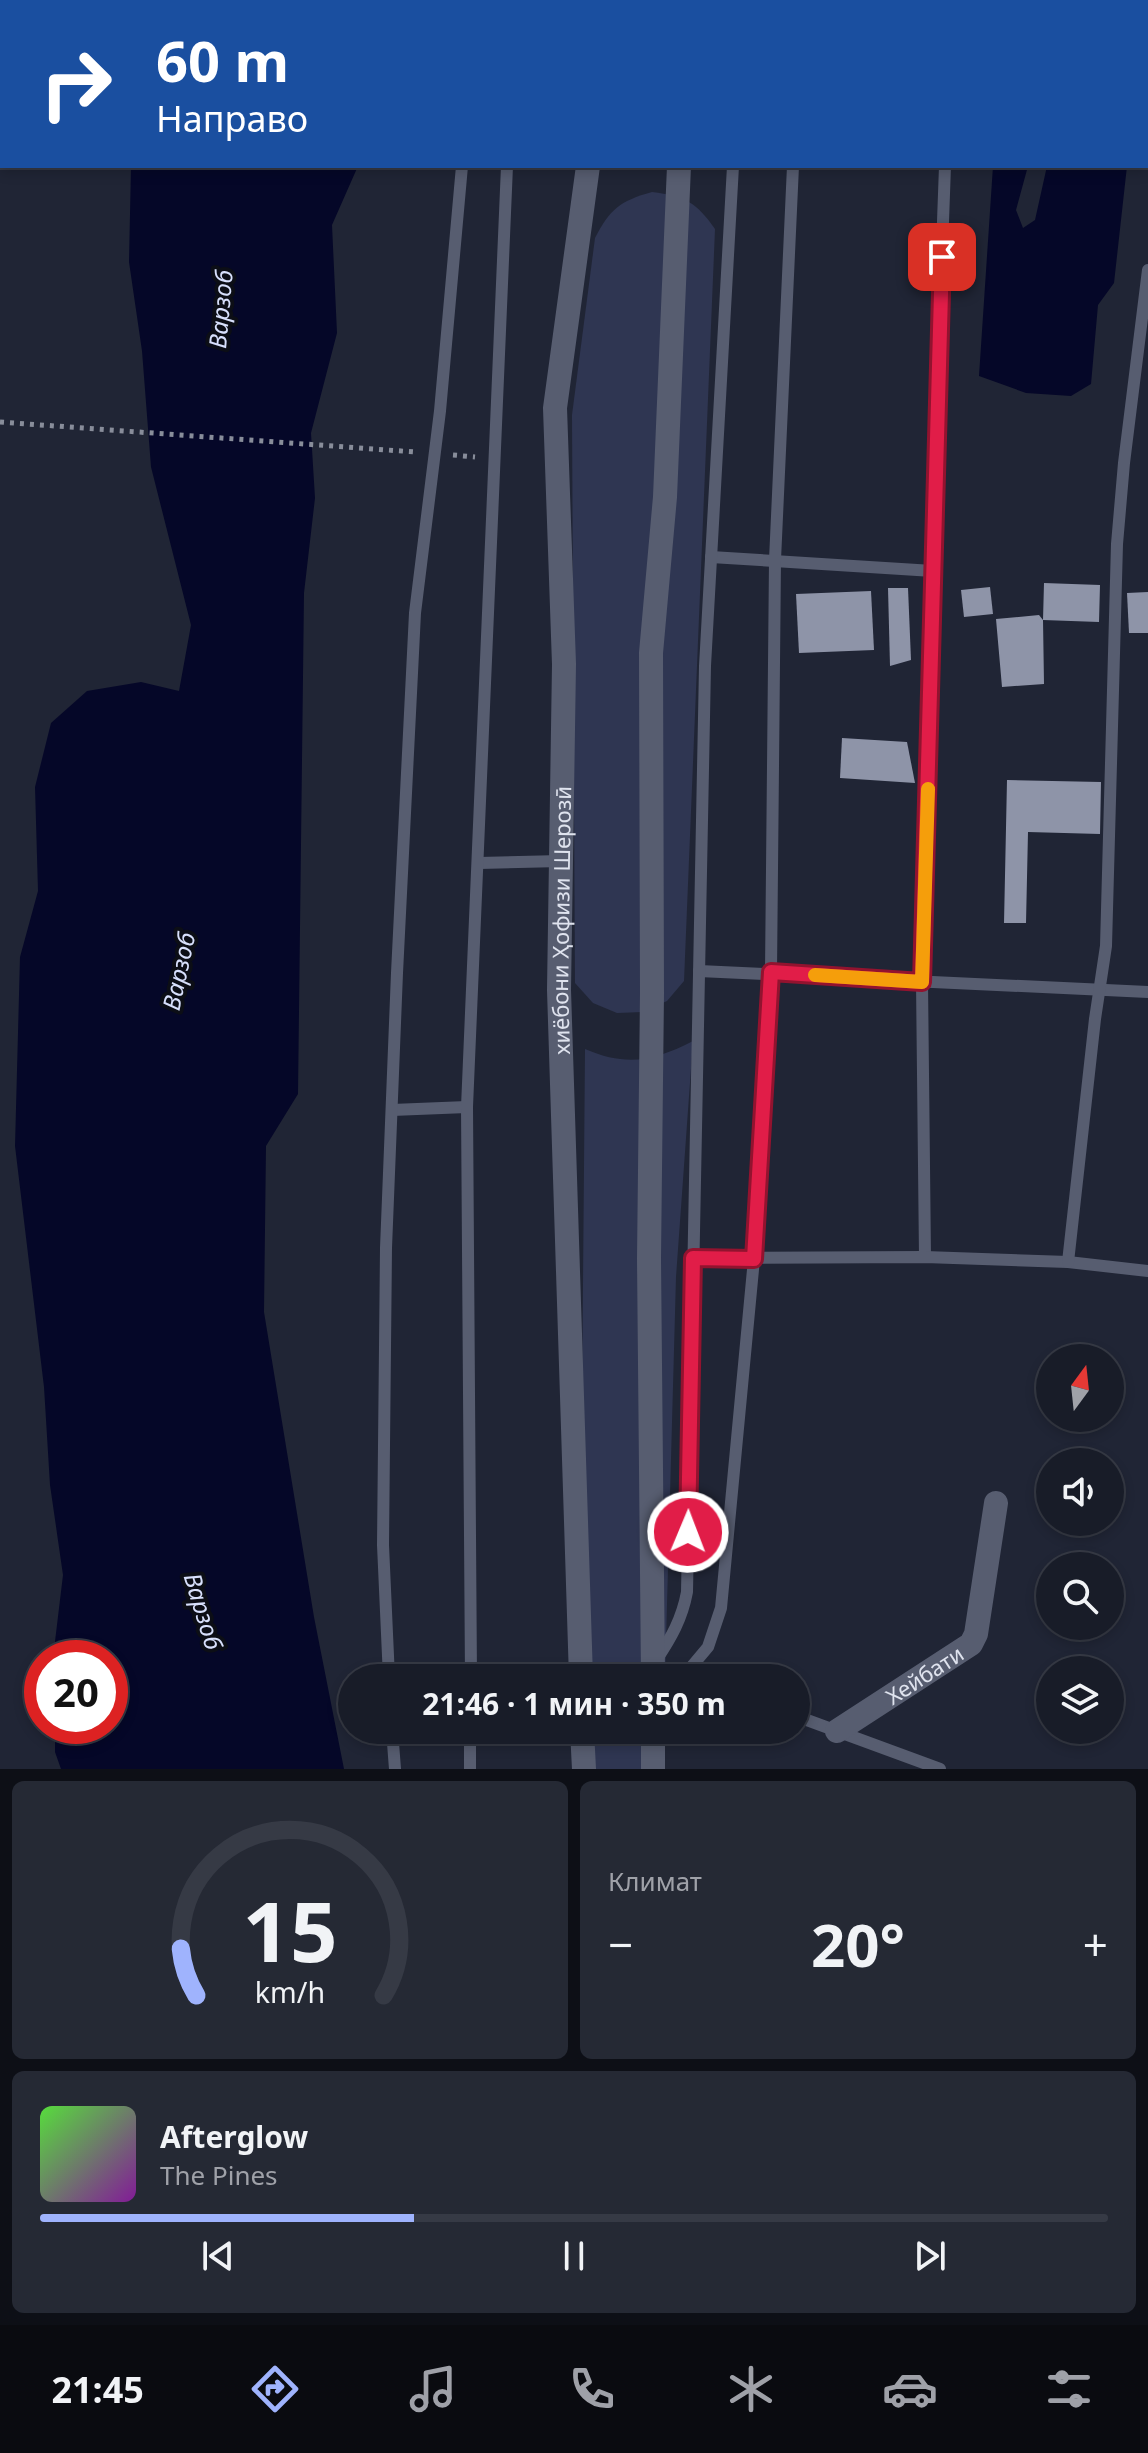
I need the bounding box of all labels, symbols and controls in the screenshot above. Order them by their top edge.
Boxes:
text: 60 m [156,22,289,98]
icon: right [24,32,128,136]
text: Направо [156,94,308,143]
pin [908,223,976,291]
icon: arrive [920,235,964,279]
water label: Варзоб [200,268,240,350]
street label: хиёбони Ҳофизи Шерозӣ [544,786,577,1055]
water label: Варзоб [154,928,202,1013]
north arrow [1036,1344,1124,1432]
map controls [1036,1344,1124,1744]
button: sound [1036,1448,1124,1536]
position arrow [646,1490,730,1574]
button: search [1036,1552,1124,1640]
water label: Варзоб [177,1569,231,1654]
street label: Хейбати [879,1638,969,1711]
speed limit sign: 20 [24,1640,128,1744]
button: layers [1036,1656,1124,1744]
text: 21:46 · 1 мин · 350 m [422,1683,726,1724]
text: Климат [608,1863,702,1899]
text: 15 [242,1873,338,1986]
text: 20° [811,1903,905,1985]
text: − [608,1914,633,1974]
text: + [1083,1914,1108,1974]
text: km/h [255,1972,325,2011]
text: Afterglow [160,2116,308,2157]
text: The Pines [160,2157,278,2193]
icon: previous [196,2234,240,2278]
icon: pause [552,2234,596,2278]
icon: next [908,2234,952,2278]
icon: directions [247,2361,303,2417]
icon: music [405,2361,461,2417]
icon: phone [564,2361,620,2417]
icon: climate [723,2361,779,2417]
icon: car [882,2361,938,2417]
icon: filters [1041,2361,1097,2417]
text: 21:45 [51,2365,144,2414]

